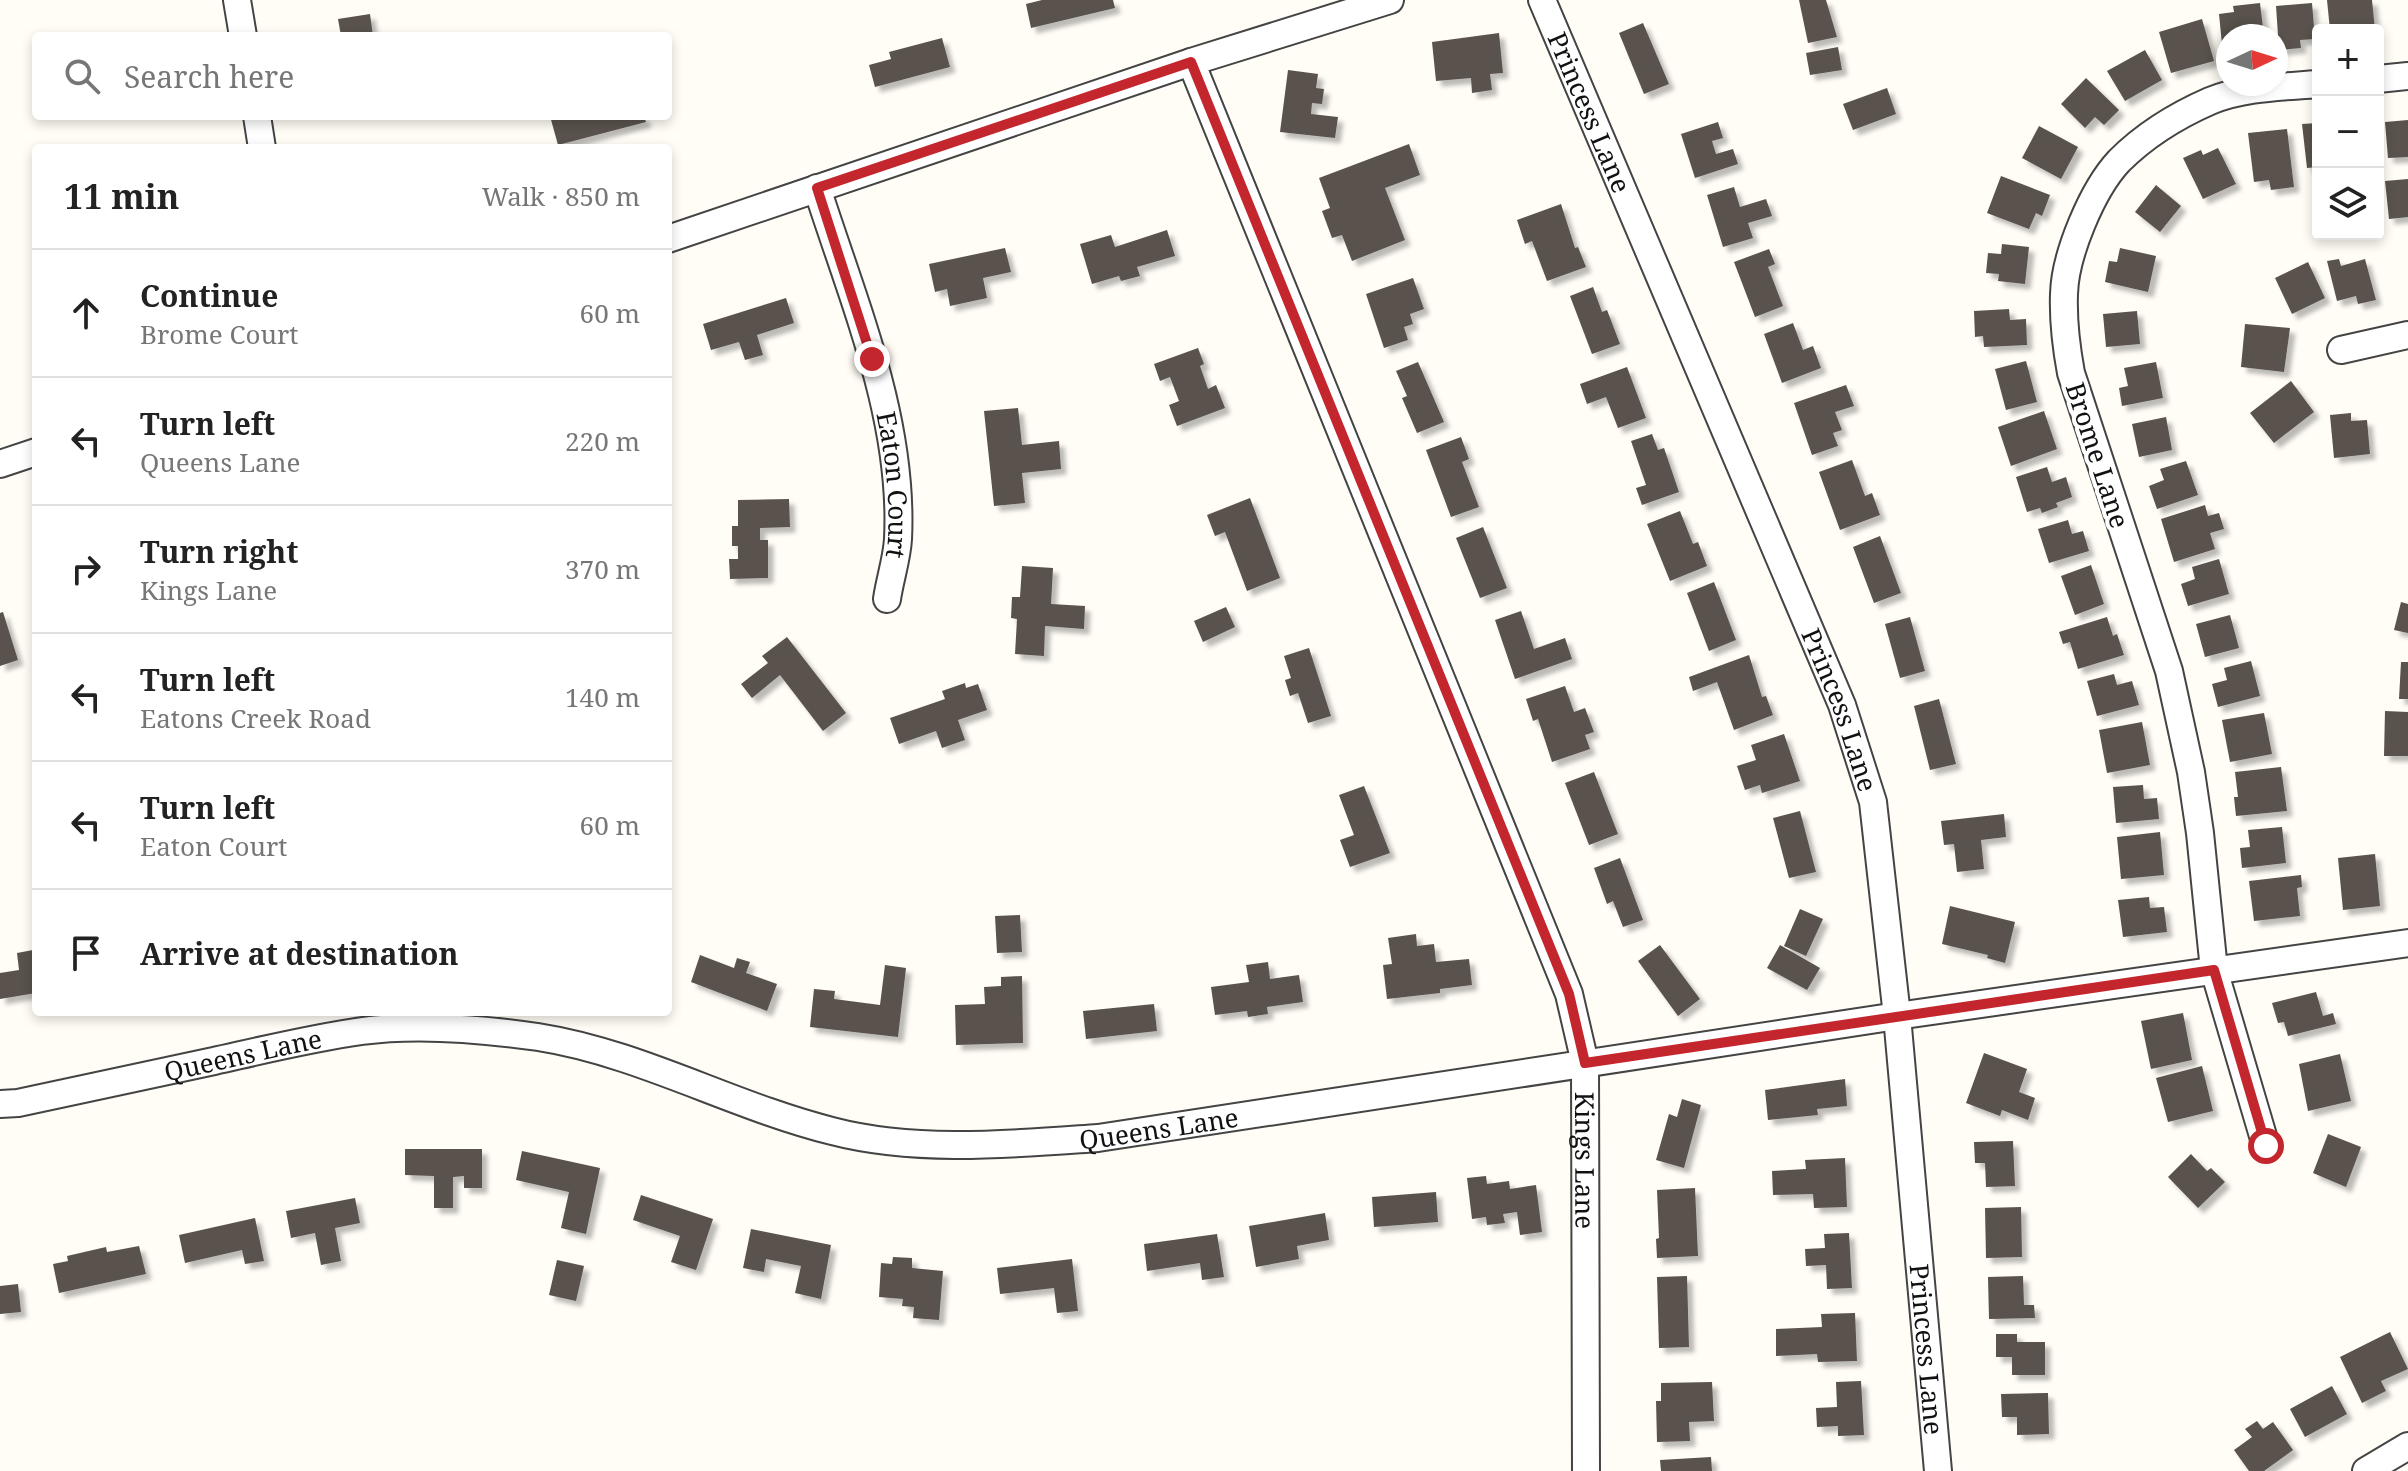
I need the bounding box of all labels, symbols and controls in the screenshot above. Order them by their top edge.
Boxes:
north arrow [2216,24,2288,96]
map controls [2312,24,2384,240]
button: + [2312,24,2384,96]
street label: Princess Lane [1540,26,1640,198]
search box [32,32,672,120]
icon: search [60,54,104,98]
text: Search here [124,56,294,97]
button: − [2312,96,2384,168]
button: layers [2312,168,2384,240]
text: 11 min [64,173,179,219]
text: Walk · 850 m [482,178,640,214]
text: Continue [140,275,278,316]
icon: ahead [64,291,108,335]
text: 60 m [580,295,640,331]
text: Brome Court [140,316,298,352]
route end [854,341,890,377]
street label: Brome Lane [2058,378,2138,532]
text: Turn left [140,403,275,444]
street label: Eaton Court [868,408,917,561]
icon: left [64,419,108,463]
text: 220 m [565,423,640,459]
text: Queens Lane [140,444,300,480]
text: Turn right [140,531,298,572]
icon: right [64,547,108,591]
text: 370 m [565,551,640,587]
text: Kings Lane [140,572,277,608]
street label: Princess Lane [1793,623,1886,796]
text: Turn left [140,659,275,700]
icon: left [64,675,108,719]
text: 140 m [565,679,640,715]
text: Eatons Creek Road [140,700,371,736]
text: Turn left [140,787,275,828]
icon: left [64,803,108,847]
text: 60 m [580,807,640,843]
text: Eaton Court [140,828,287,864]
icon: arrive [64,931,108,975]
text: Arrive at destination [140,933,459,974]
street label: Queens Lane [161,1020,325,1089]
street label: Kings Lane [1567,1092,1603,1229]
street label: Queens Lane [1078,1099,1241,1157]
route start [2248,1128,2284,1164]
street label: Princess Lane [1901,1262,1953,1436]

